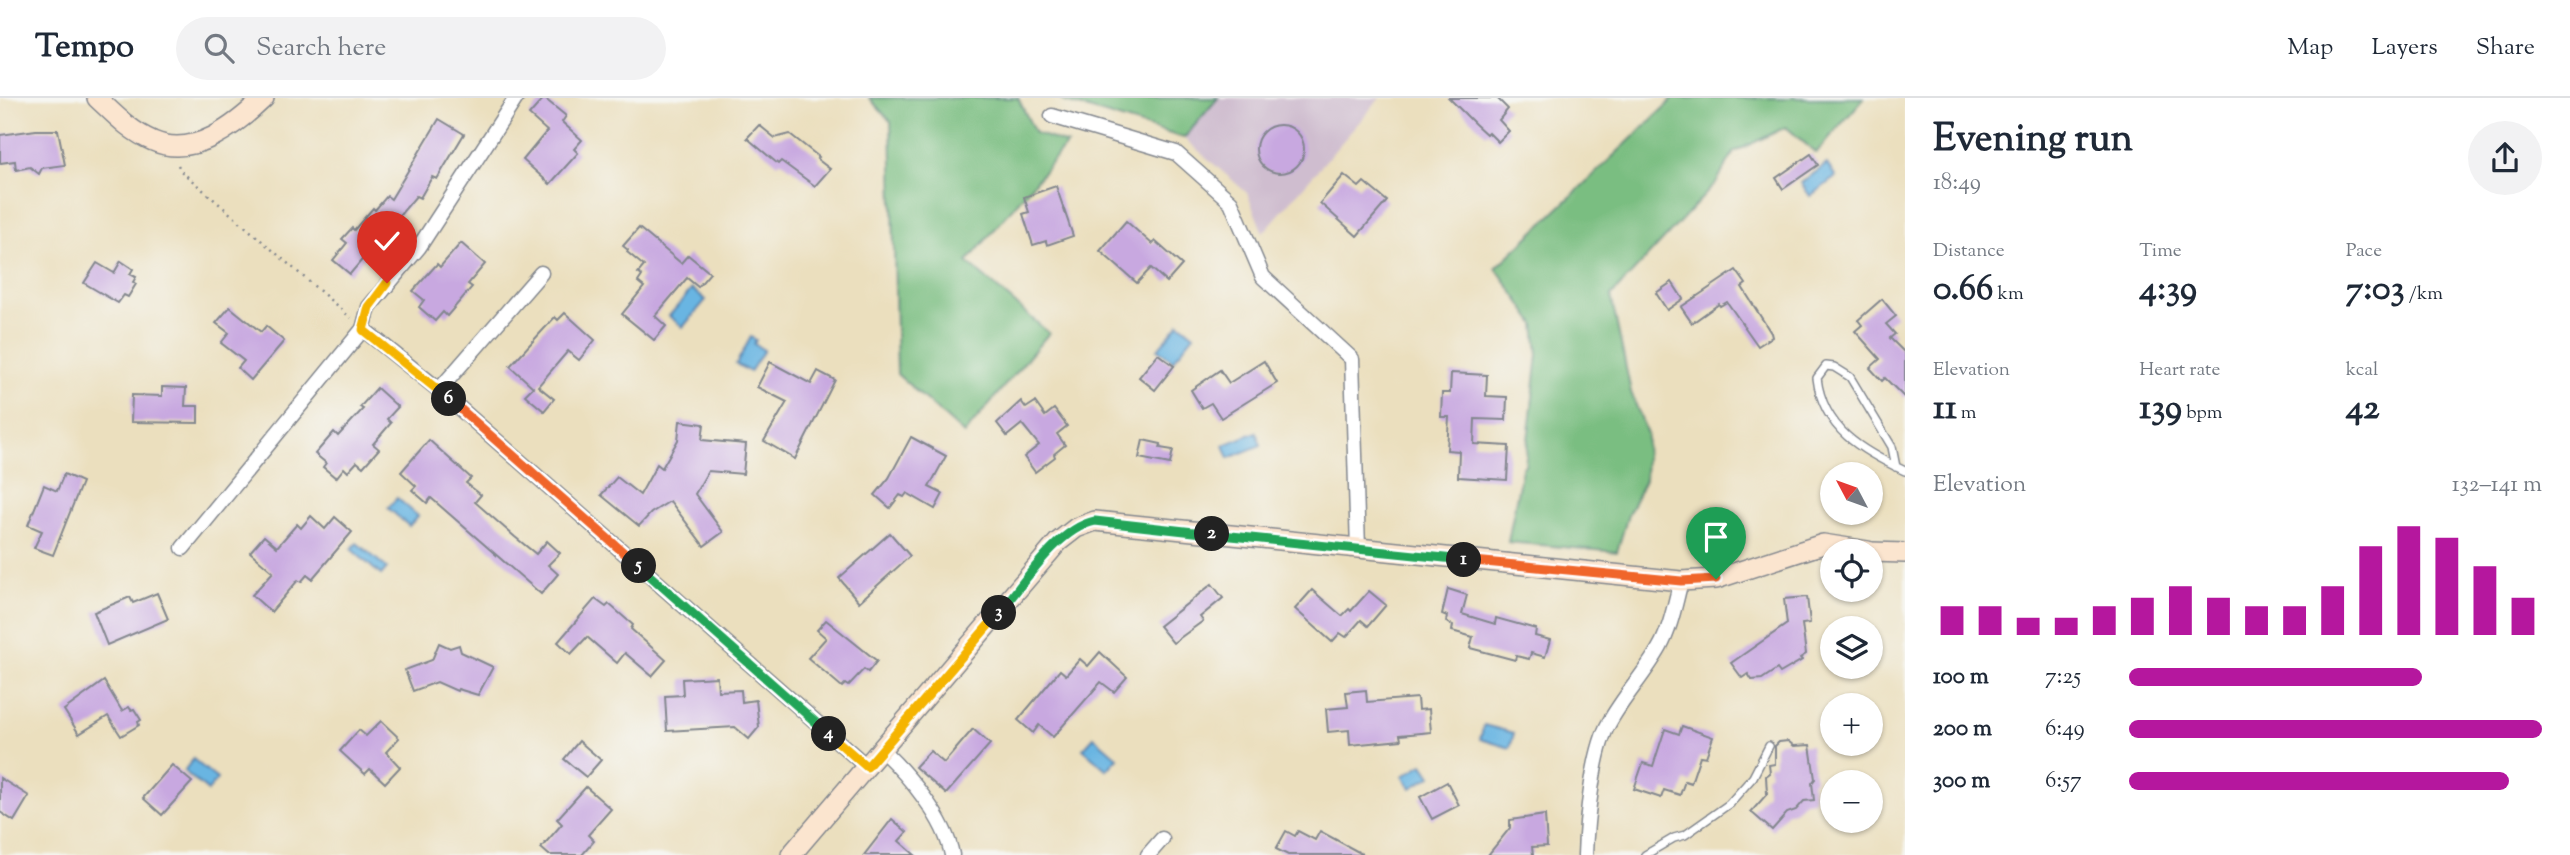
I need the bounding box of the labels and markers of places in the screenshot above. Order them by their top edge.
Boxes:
pin [357,211,417,283]
pin: 6 [432,382,466,416]
pin [1686,507,1746,579]
pin: 2 [1194,516,1230,551]
pin: 1 [1446,542,1482,578]
pin: 5 [622,548,656,584]
pin: 3 [982,596,1016,630]
pin: 4 [812,716,846,752]

